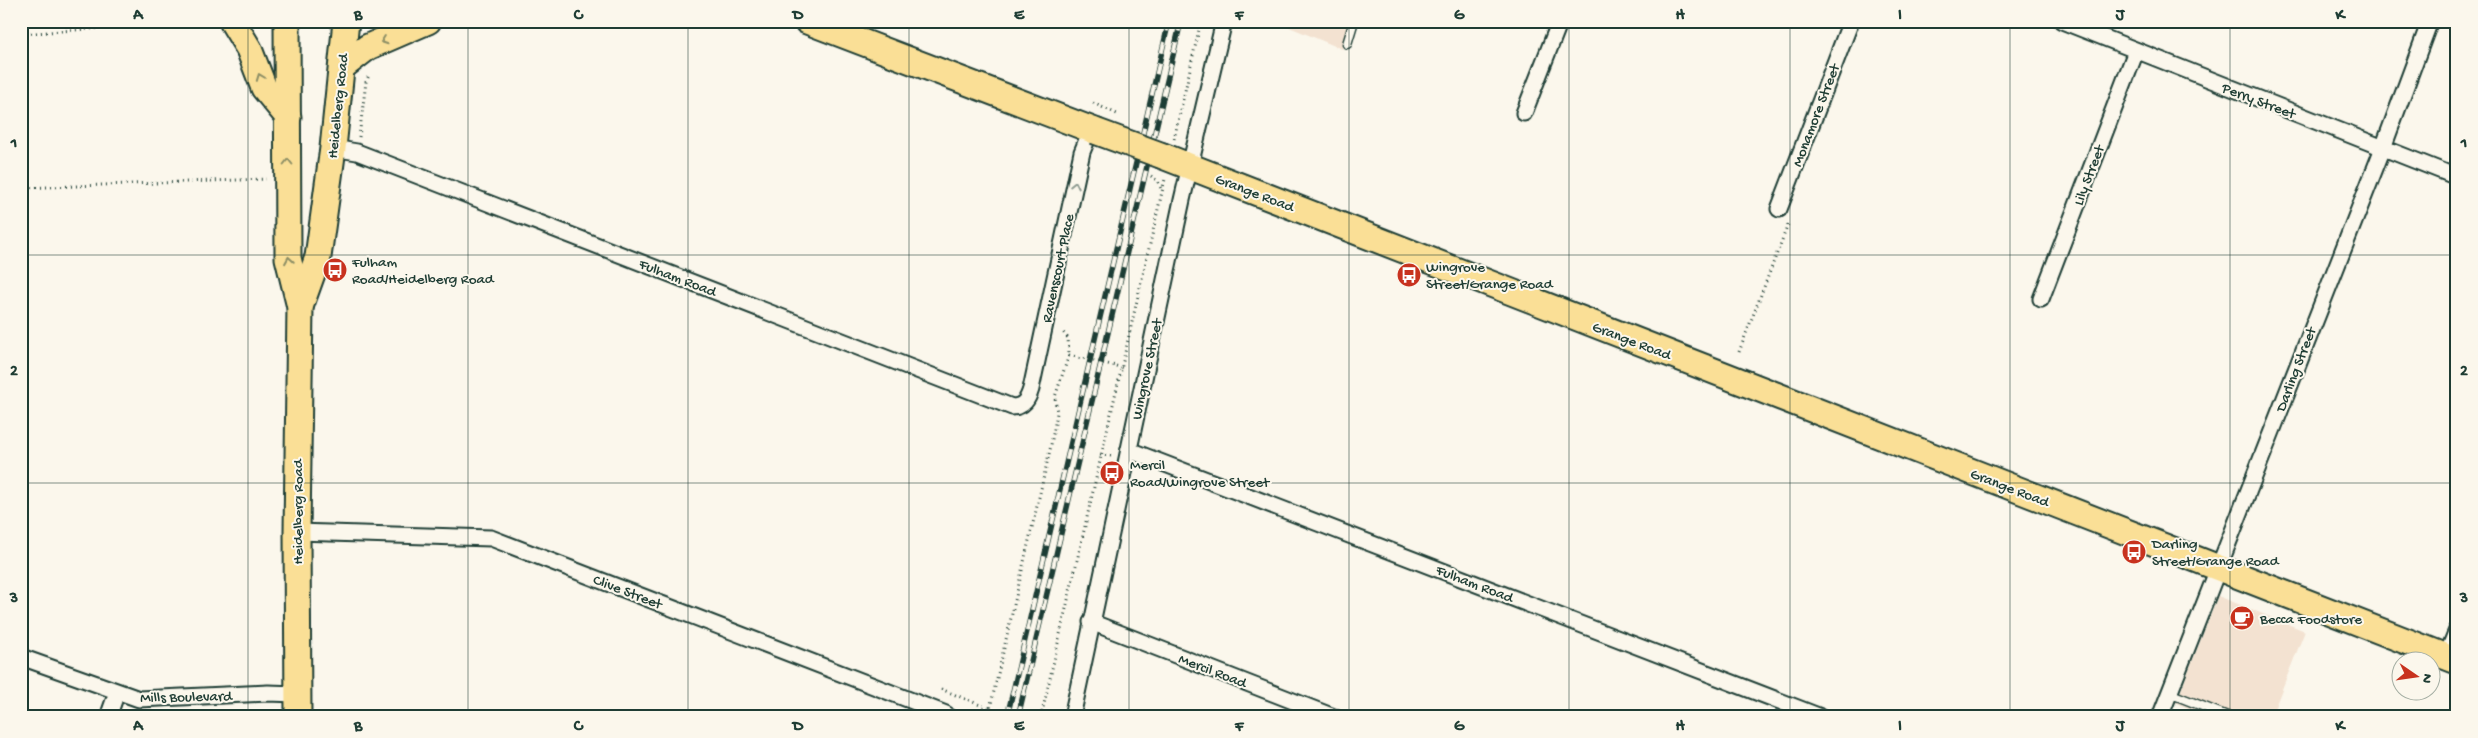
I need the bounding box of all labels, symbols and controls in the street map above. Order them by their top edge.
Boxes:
text: A [132,7,144,26]
text: B [353,7,363,26]
text: C [573,7,584,26]
text: D [791,7,804,26]
text: E [1014,7,1025,26]
text: F [1234,7,1245,26]
text: G [1454,7,1465,26]
text: H [1675,7,1685,26]
text: I [1898,7,1902,26]
text: J [2115,7,2126,26]
text: K [2335,7,2347,26]
one-way arrow [380,35,389,45]
street label: Heidelberg Road [325,52,354,159]
street label: Monamore Street [1789,60,1845,170]
one-way arrow [256,74,266,82]
street label: Perry Street [2218,79,2299,125]
text: 1 [10,135,17,154]
text: 1 [2460,135,2467,154]
street label: Lily Street [2070,141,2110,208]
one-way arrow [283,158,293,166]
street label: Grange Road [1212,171,1297,218]
one-way arrow [1069,180,1079,189]
street label: Ravenscourt Place [1039,212,1079,325]
place label: Fulham Road/Heidelberg Road [351,254,495,289]
one-way arrow [285,255,295,264]
street label: Fulham Road [635,256,720,302]
bus stop icon: Fulham Road/Heidelberg Road [322,257,348,283]
place label: Wingrove Street/Grange Road [1426,259,1554,294]
bus stop icon: Wingrove Street/Grange Road [1396,262,1422,288]
street label: Wingrove Street [1128,316,1168,422]
street label: Grange Road [1589,319,1674,366]
street label: Darling Street [2272,323,2322,416]
text: 2 [10,363,18,382]
text: 2 [2460,363,2468,382]
place label: Mercil Road/Wingrove Street [1130,457,1271,492]
street label: Heidelberg Road [290,458,308,565]
bus stop icon: Mercil Road/Wingrove Street [1099,460,1125,486]
street label: Grange Road [1967,466,2052,513]
place label: Darling Street/Grange Road [2151,536,2280,571]
bus stop icon: Darling Street/Grange Road [2121,539,2147,565]
street label: Fulham Road [1432,562,1517,608]
street label: Clive Street [590,571,666,615]
text: 3 [9,590,18,609]
text: 3 [2459,590,2468,609]
cafe icon: Becca Foodstore [2229,605,2255,631]
place label: Becca Foodstore [2259,611,2362,629]
north arrow [2390,650,2440,700]
street label: Mercil Road [1176,651,1250,693]
text: N [2417,672,2436,685]
street label: Mills Boulevard [140,688,233,708]
text: A [132,718,144,737]
text: B [353,718,363,737]
text: C [573,718,584,737]
text: D [791,718,804,737]
text: E [1014,718,1025,737]
text: F [1234,718,1245,737]
text: G [1454,718,1465,737]
text: H [1675,718,1685,737]
text: I [1898,718,1902,737]
text: J [2115,718,2126,737]
text: K [2335,718,2347,737]

